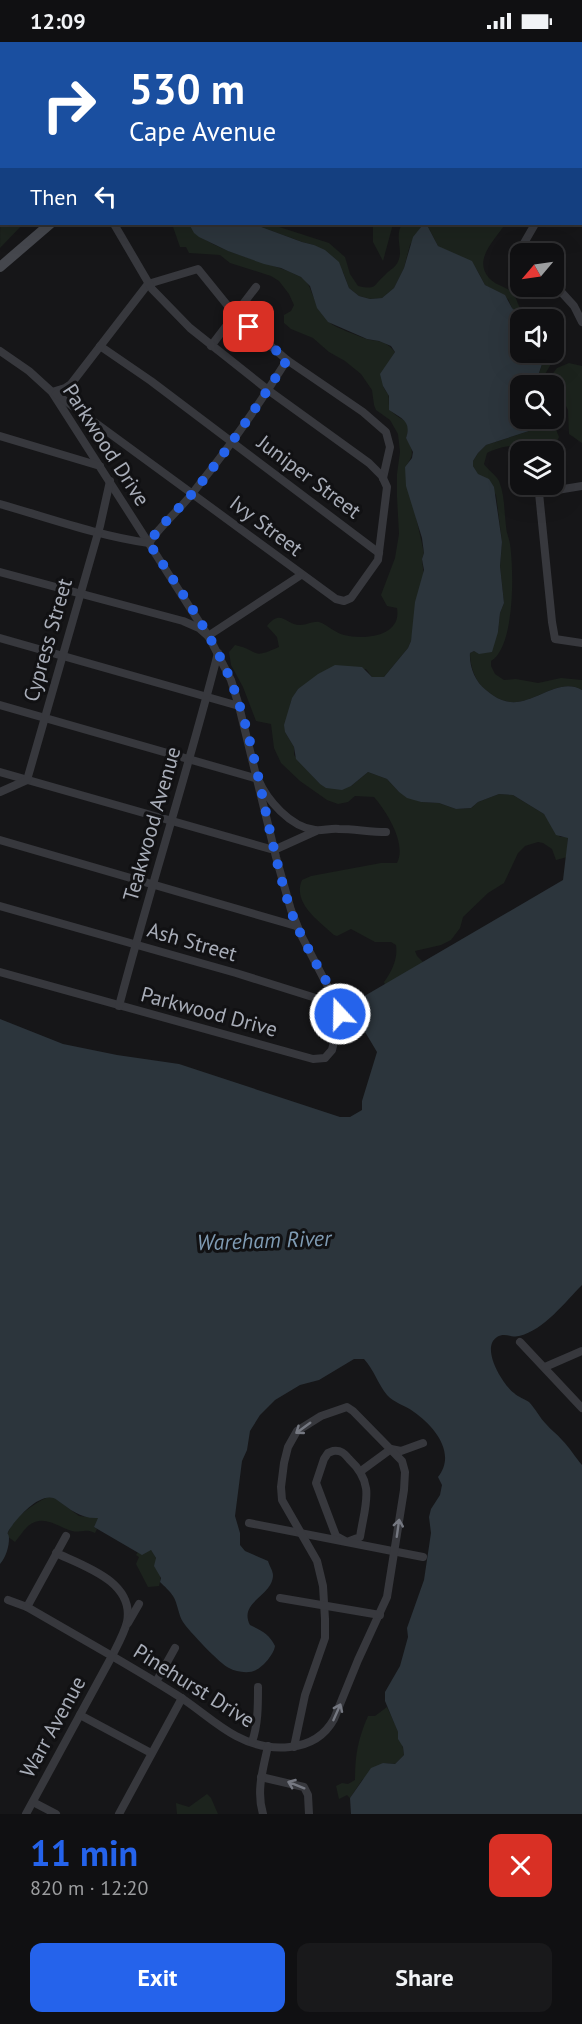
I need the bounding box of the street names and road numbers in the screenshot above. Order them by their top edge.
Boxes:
street label: Parkwood Drive [57,379,156,511]
street label: Juniper Street [251,428,367,524]
street label: Ivy Street [224,489,308,562]
street label: Cypress Street [17,575,78,705]
street label: Teakwood Avenue [117,743,187,904]
street label: Ash Street [144,916,240,967]
street label: Parkwood Drive [138,980,280,1043]
street label: Pinehurst Drive [129,1638,260,1734]
street label: Warr Avenue [14,1671,91,1782]

